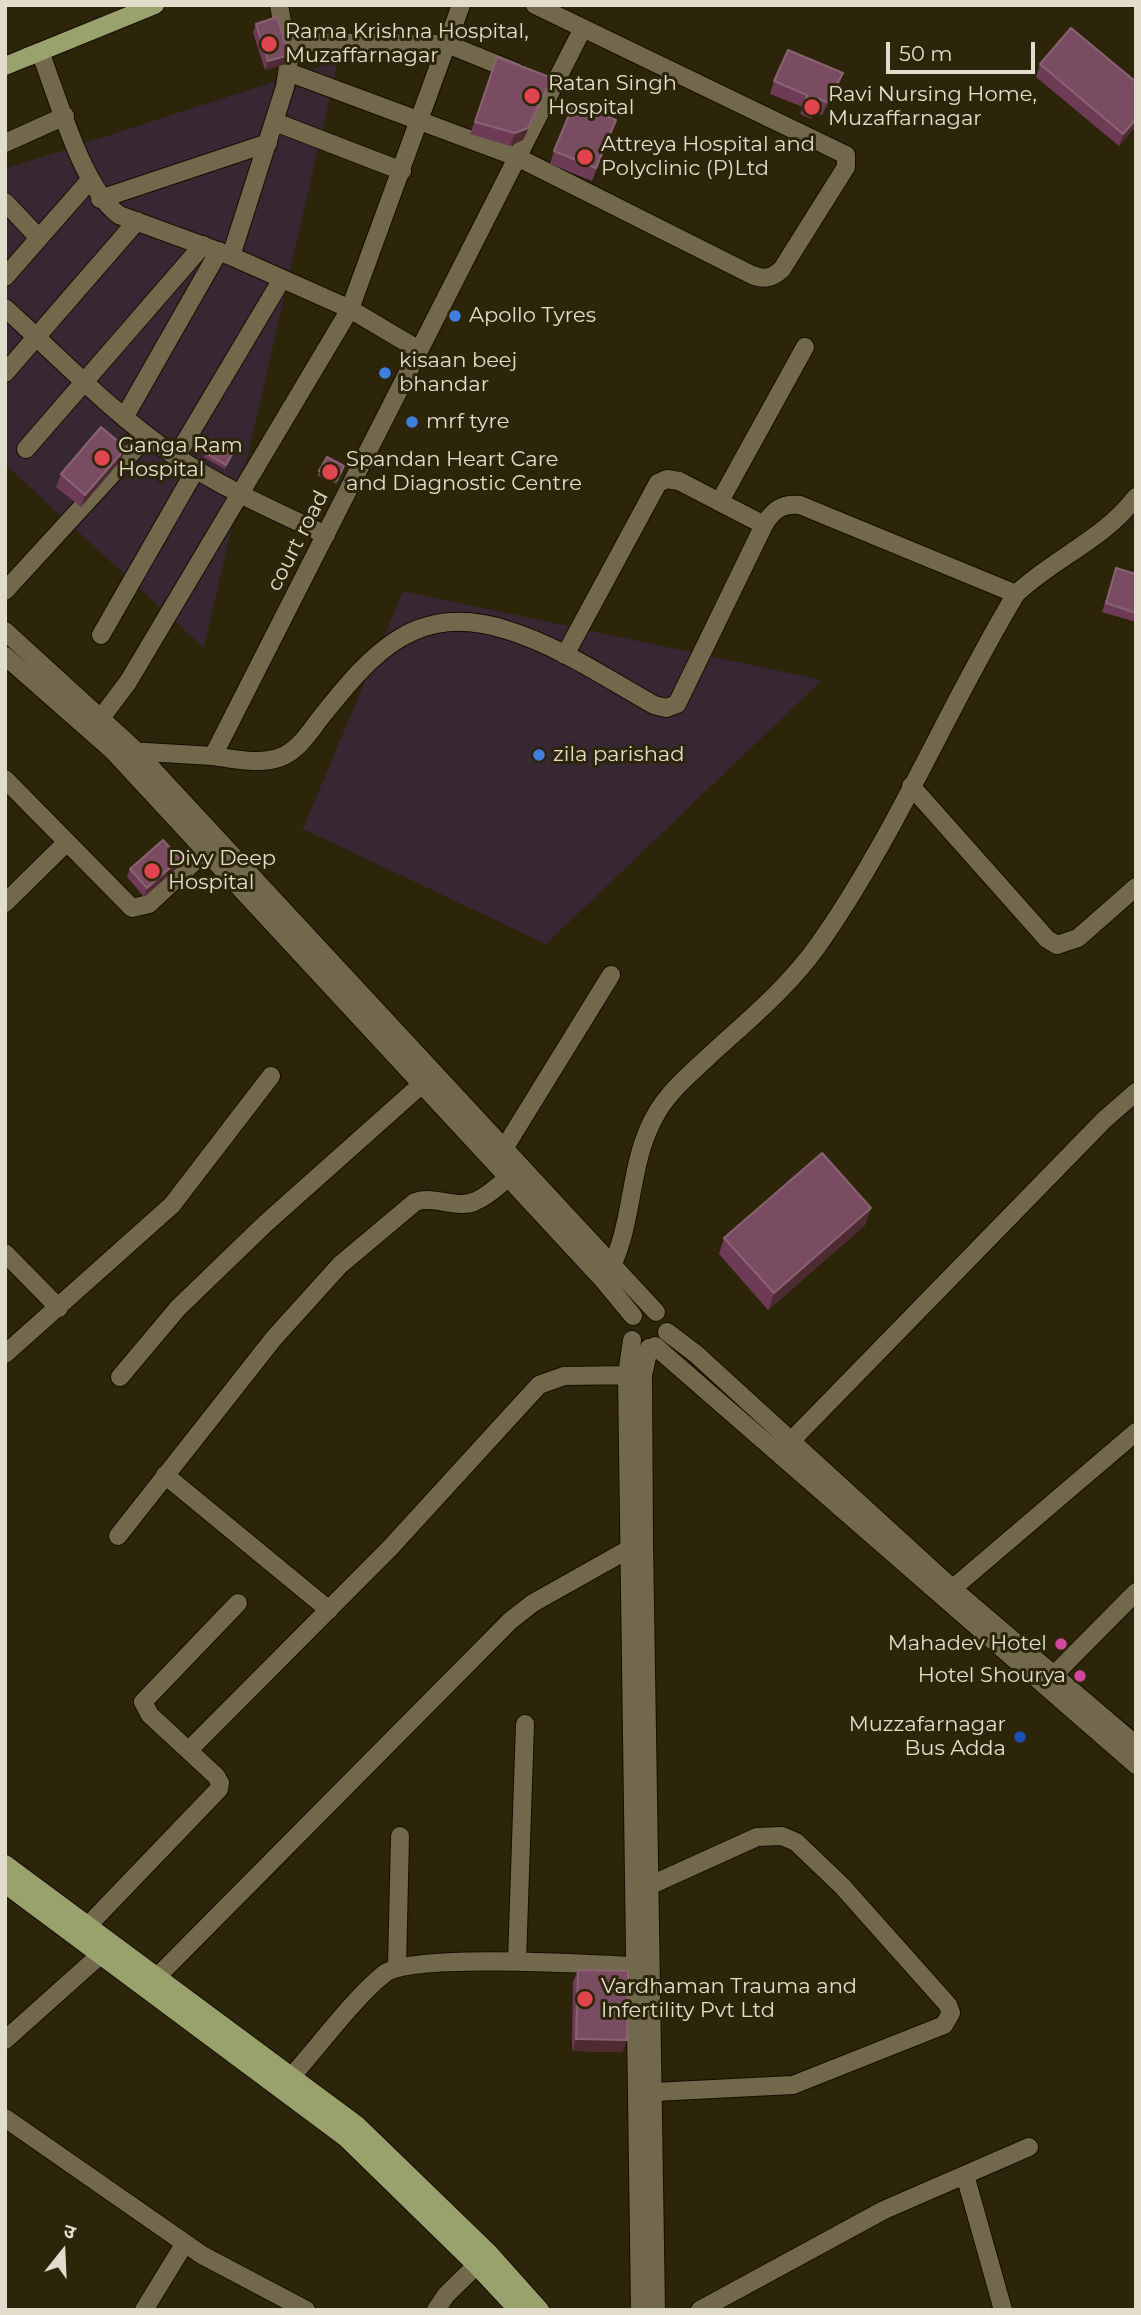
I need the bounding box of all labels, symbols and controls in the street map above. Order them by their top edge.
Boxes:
place label: Rama Krishna Hospital, Muzaffarnagar [285,19,529,69]
scale bar [889,28,1038,72]
marker: Rama Krishna Hospital, Muzaffarnagar [259,34,279,54]
text: 50 m [899,41,953,66]
place label: Ratan Singh Hospital [548,71,677,121]
place label: Ravi Nursing Home, Muzaffarnagar [828,82,1037,132]
marker: Ratan Singh Hospital [522,86,542,106]
marker: Ravi Nursing Home, Muzaffarnagar [802,97,822,117]
place label: Attreya Hospital and Polyclinic (P)Ltd [601,132,815,182]
marker: Attreya Hospital and Polyclinic (P)Ltd [575,147,595,167]
place label: Apollo Tyres [469,303,596,329]
marker: Apollo Tyres [447,308,463,324]
place label: kisaan beej bhandar [399,348,517,398]
marker: kisaan beej bhandar [377,365,393,381]
place label: mrf tyre [426,409,509,435]
marker: mrf tyre [404,414,420,430]
place label: Ganga Ram Hospital [118,433,243,483]
place label: Spandan Heart Care and Diagnostic Centre [346,447,582,497]
marker: Ganga Ram Hospital [92,448,112,468]
marker: Spandan Heart Care and Diagnostic Centre [320,462,340,482]
street label: court road [262,486,334,596]
place label: zila parishad [553,742,684,768]
marker: zila parishad [531,747,547,763]
place label: Divy Deep Hospital [168,846,276,896]
marker: Divy Deep Hospital [142,861,162,881]
place label: Mahadev Hotel [888,1631,1047,1657]
marker: Mahadev Hotel [1053,1636,1069,1652]
place label: Hotel Shourya [918,1663,1066,1689]
marker: Hotel Shourya [1072,1668,1088,1684]
place label: Muzzafarnagar Bus Adda [849,1712,1006,1762]
marker: Muzzafarnagar Bus Adda [1012,1729,1028,1745]
place label: Vardhaman Trauma and Infertility Pvt Ltd [601,1974,857,2024]
marker: Vardhaman Trauma and Infertility Pvt Ltd [575,1989,595,2009]
north arrow [28,2217,98,2287]
text: उ [61,2219,78,2244]

